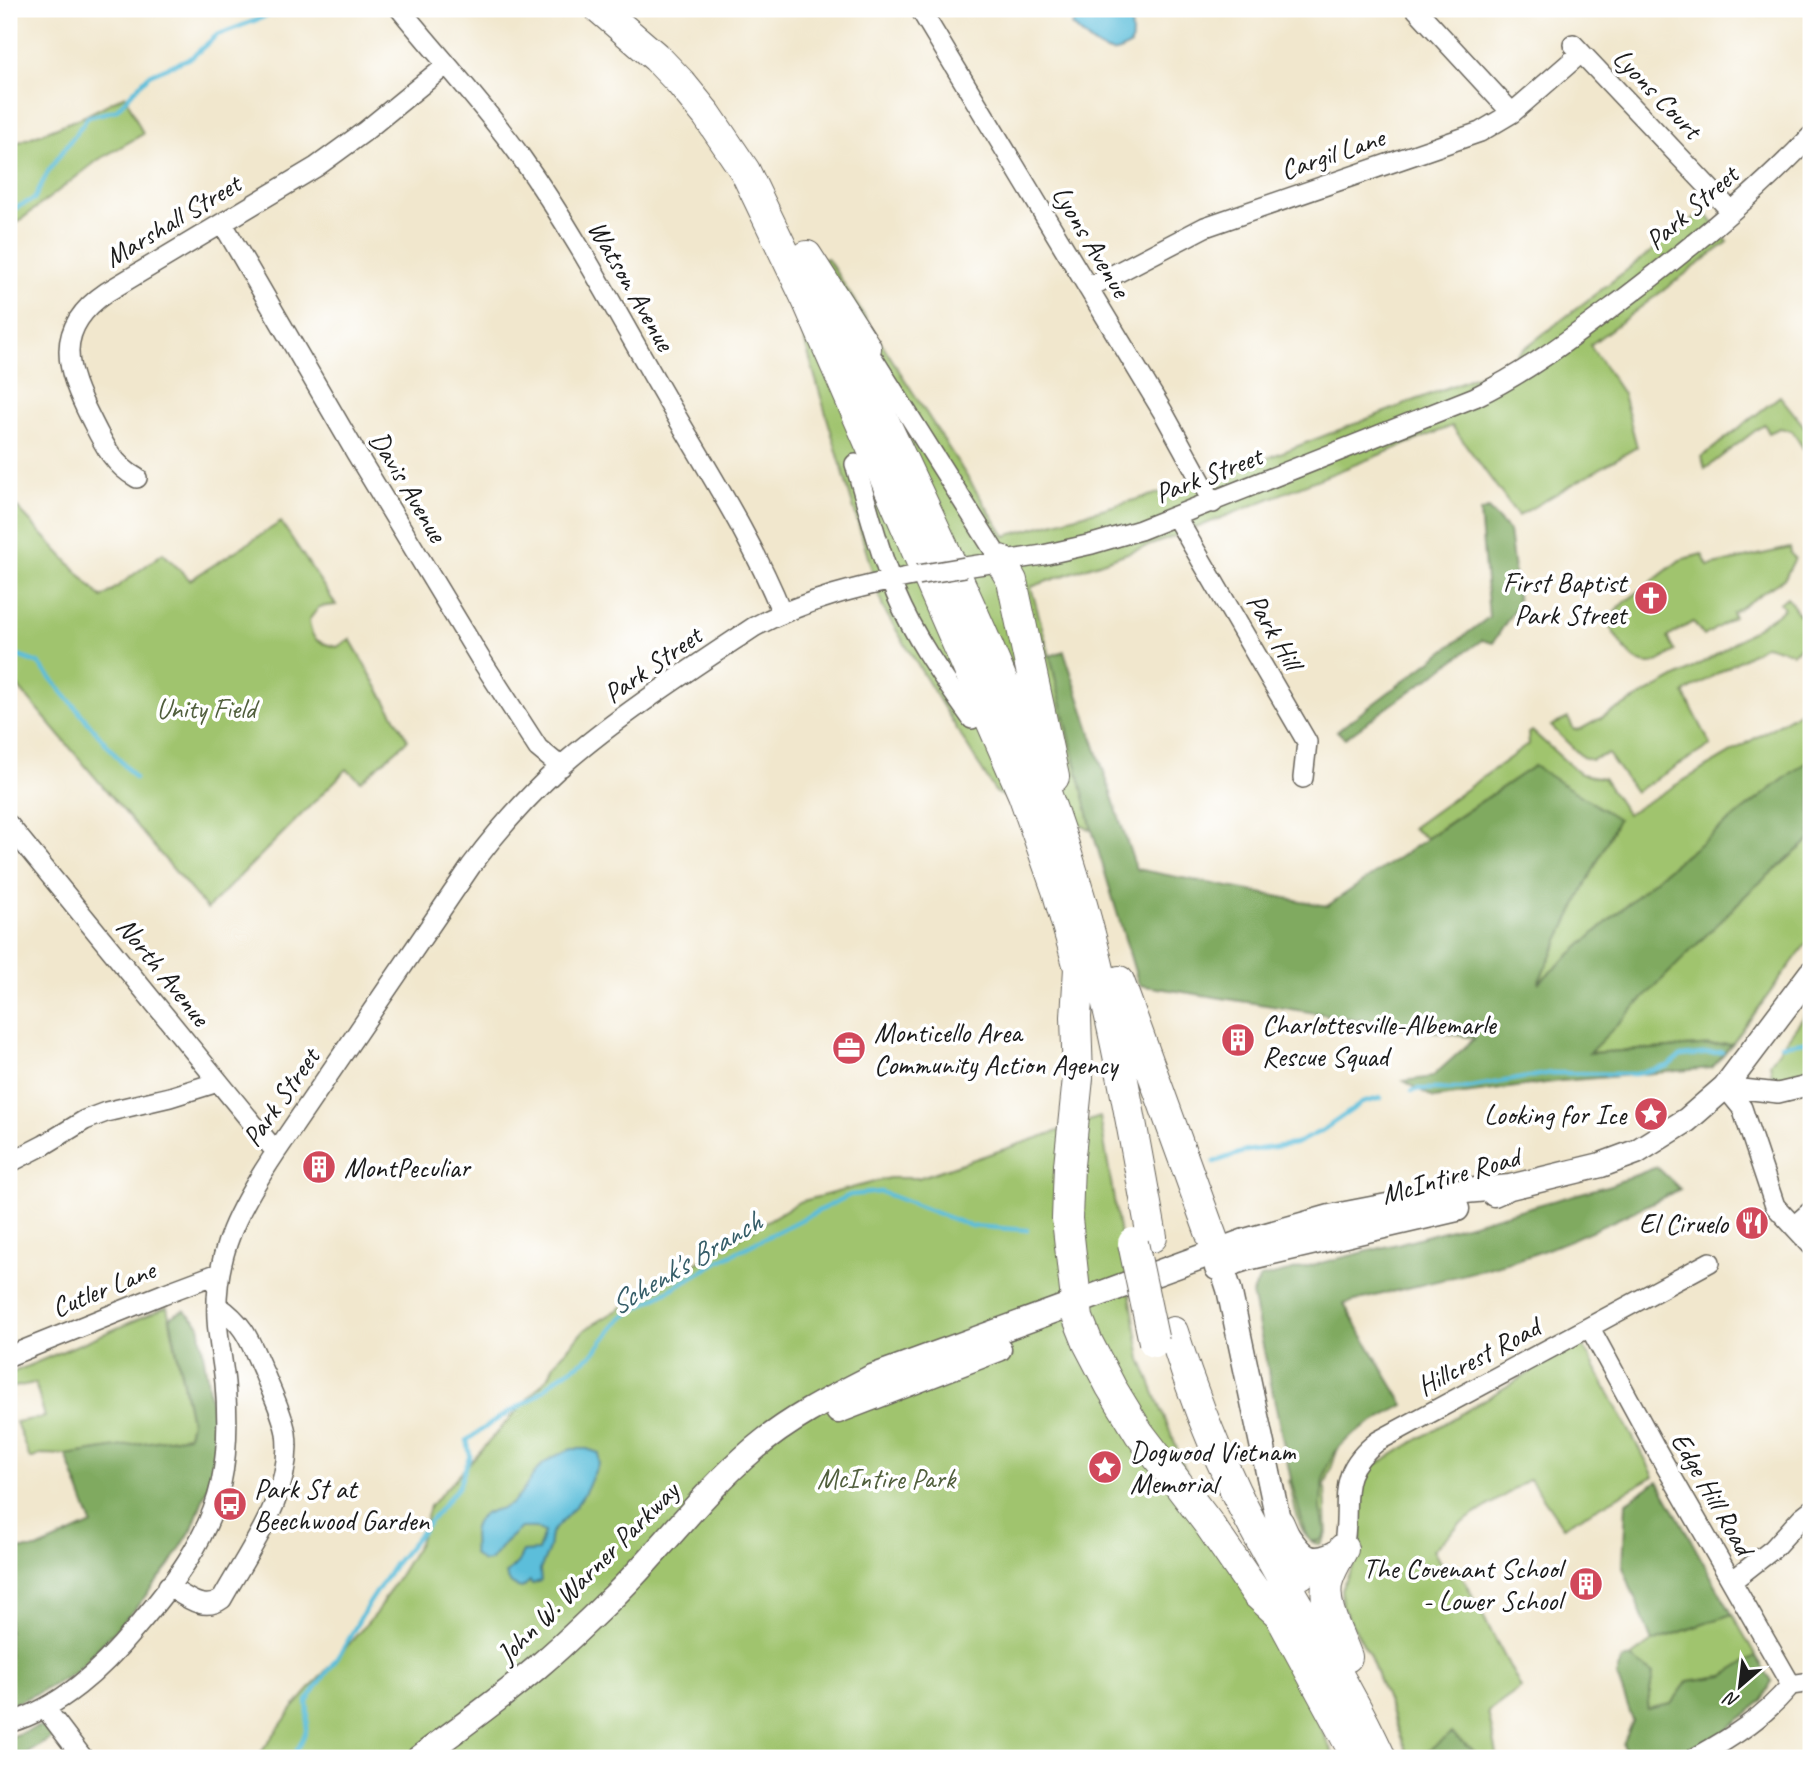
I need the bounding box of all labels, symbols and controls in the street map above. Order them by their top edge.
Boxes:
street label: Lyons Court [1606,41,1711,148]
street label: Cargil Lane [1276,119,1390,187]
street label: Park Street [1638,156,1747,257]
street label: Marshall Street [98,165,249,275]
street label: Lyons Avenue [1045,179,1139,305]
street label: Watson Avenue [580,214,684,358]
street label: Davis Avenue [362,425,456,550]
street label: Park Street [1150,437,1269,511]
place label: First Baptist Park Street [1503,565,1629,632]
church icon: First Baptist Park Street [1632,579,1670,617]
street label: Park Hill [1239,587,1313,680]
street label: Park Street [597,616,710,711]
park label: Unity Field [156,691,260,726]
street label: North Avenue [109,910,219,1034]
place label: Charlottesville-Albemarle Rescue Squad [1262,1007,1498,1074]
place label: Monticello Area Community Action Agency [874,1015,1120,1082]
building icon: Charlottesville-Albemarle Rescue Squad [1219,1021,1257,1059]
office icon: Monticello Area Community Action Agency [830,1029,868,1067]
street label: Park Street [234,1039,328,1153]
place icon: Looking for Ice [1632,1095,1670,1133]
place label: Looking for Ice [1484,1097,1628,1132]
street label: McIntire Road [1377,1138,1527,1212]
building icon: MontPeculiar [300,1148,338,1186]
place label: MontPeculiar [344,1150,472,1185]
water label: Schenk's Branch [602,1202,770,1323]
restaurant icon: El Ciruelo [1733,1204,1771,1242]
place label: El Ciruelo [1639,1206,1730,1241]
street label: Cutler Lane [46,1251,162,1325]
street label: Hillcrest Road [1411,1308,1549,1403]
street label: Edge Hill Road [1663,1426,1764,1564]
place label: Dogwood Vietnam Memorial [1130,1434,1297,1501]
place icon: Dogwood Vietnam Memorial [1086,1448,1124,1486]
park label: McIntire Park [817,1461,957,1496]
place label: Park St at Beechwood Garden [254,1471,430,1538]
street label: John W. Warner Parkway [488,1472,688,1672]
bus stop icon: Park St at Beechwood Garden [211,1485,249,1523]
place label: The Covenant School - Lower School [1363,1551,1567,1618]
building icon: The Covenant School - Lower School [1567,1565,1605,1603]
north arrow [1704,1652,1774,1722]
text: N [1719,1685,1743,1713]

